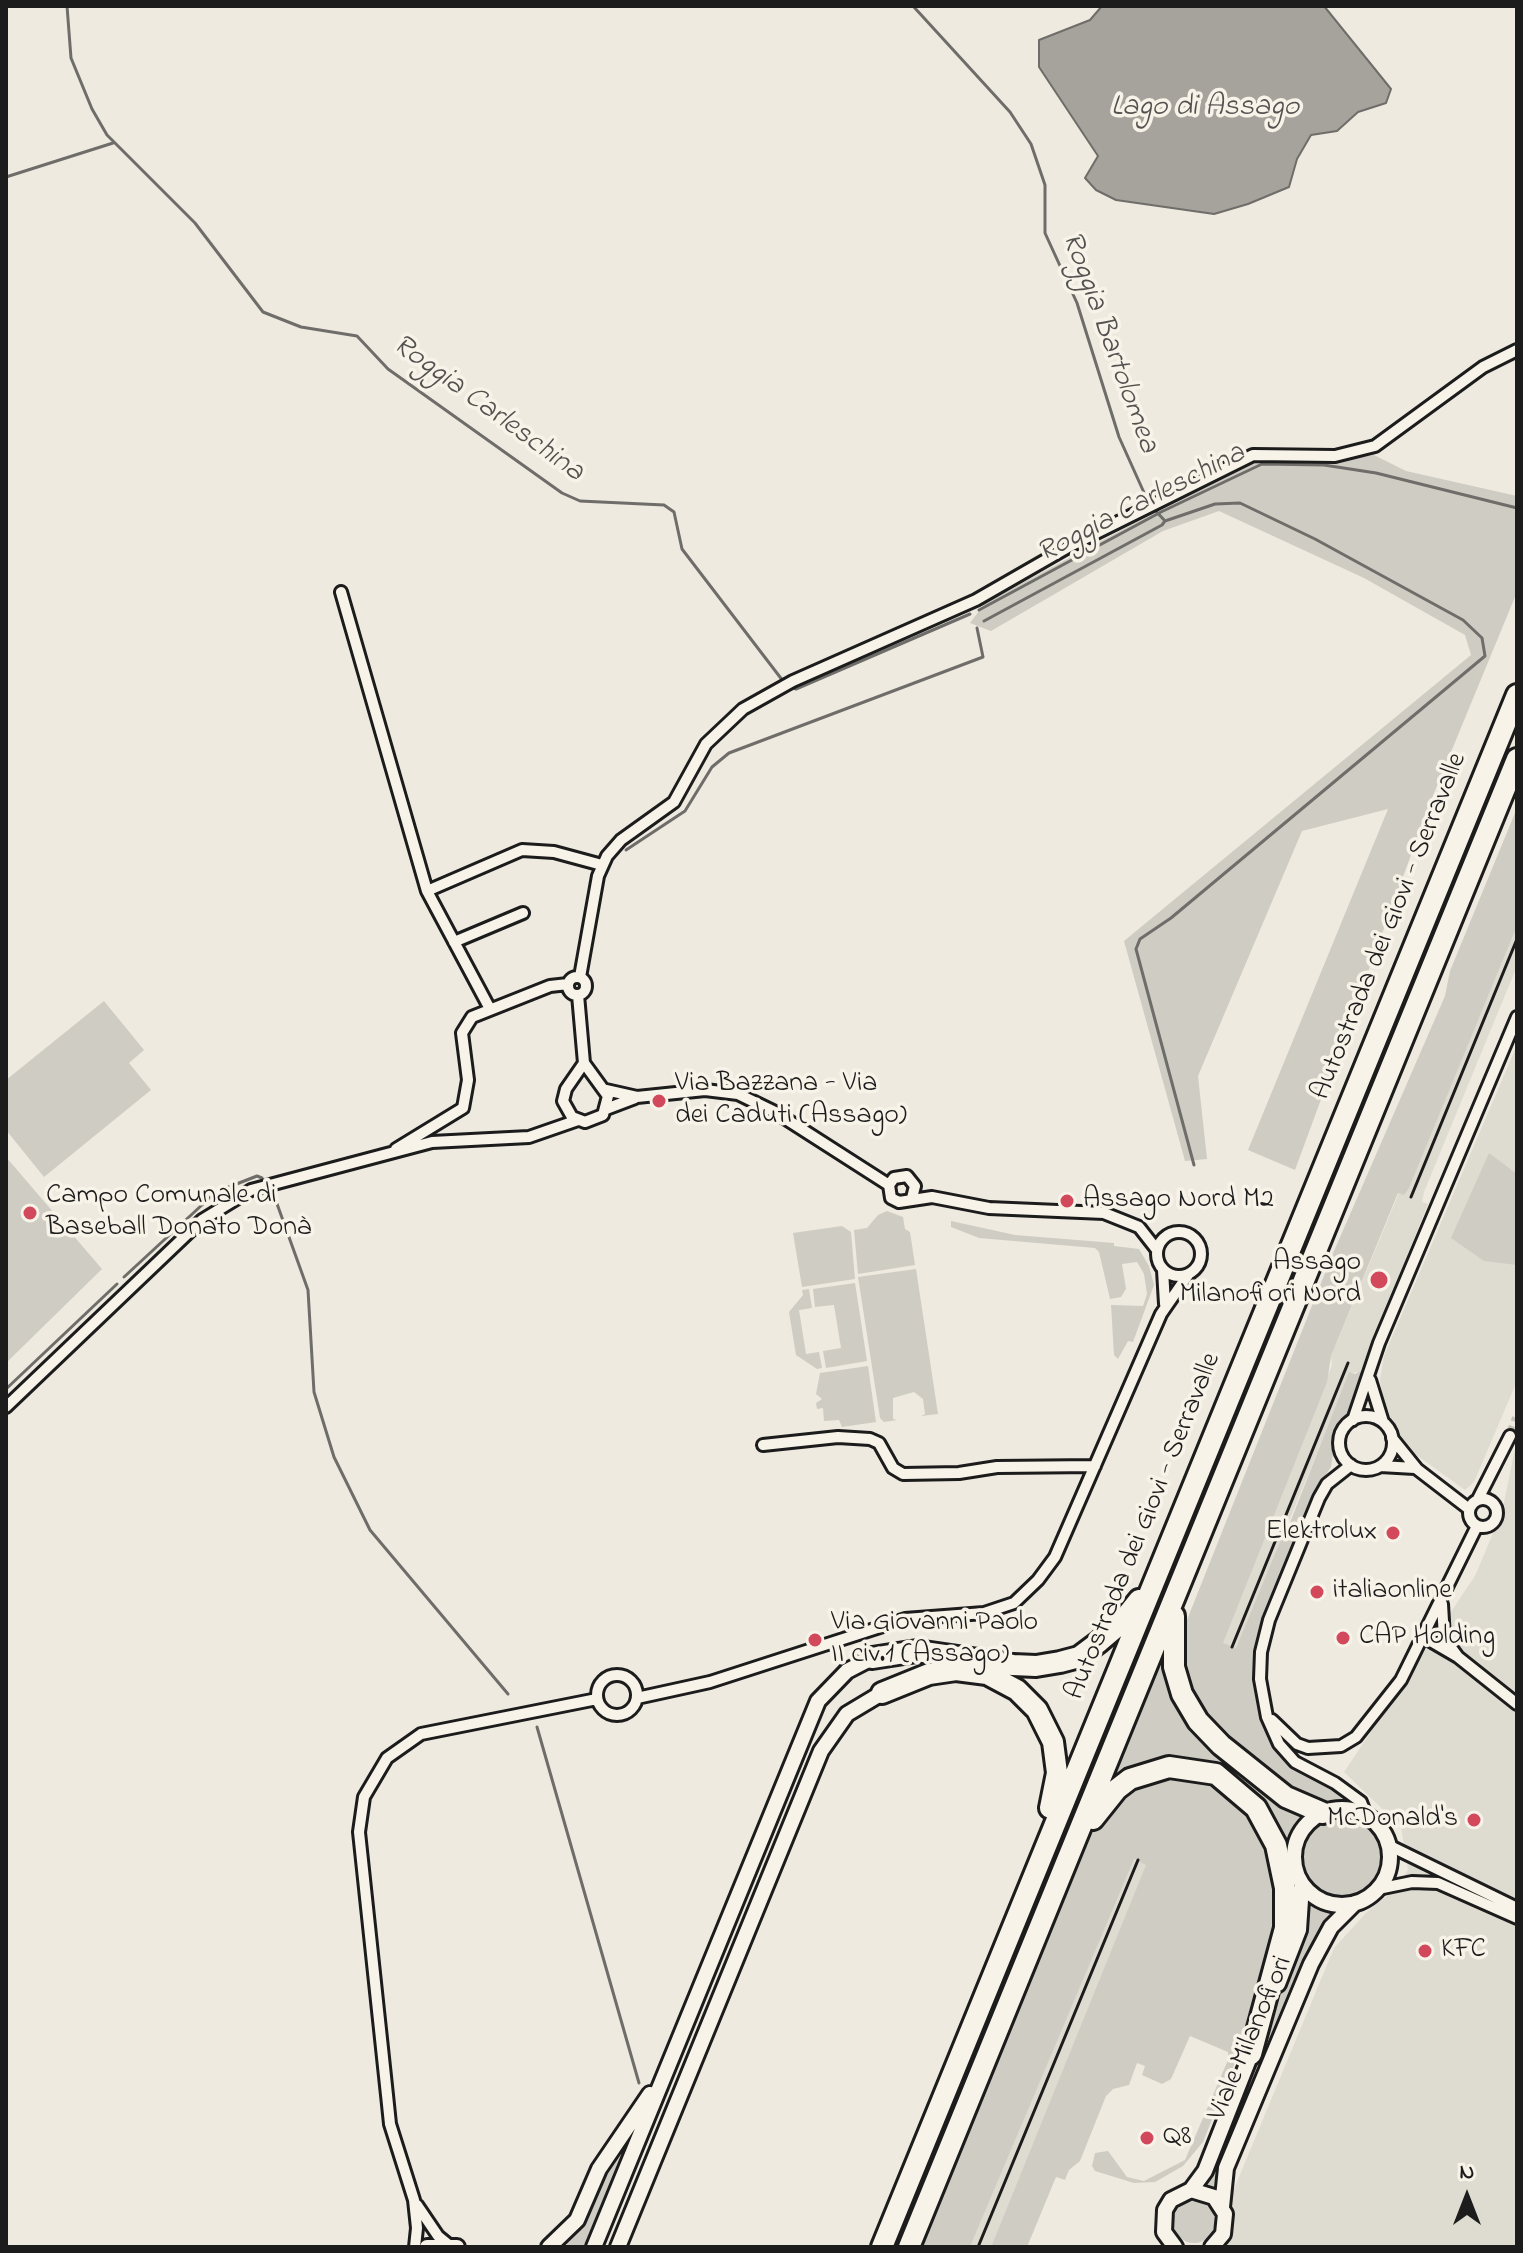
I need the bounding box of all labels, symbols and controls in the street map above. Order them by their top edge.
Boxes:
water label: Lago di Assago [1111,91,1299,127]
water label: Roggia Bartolomea [1051,228,1165,458]
water label: Roggia Carleschina [384,328,590,492]
water label: Roggia Carleschina [1032,437,1252,573]
street label: Autostrada dei Giovi - Serravalle [1306,749,1476,1105]
place label: Via Bazzana - Via dei Caduti (Assago) [675,1068,907,1134]
marker: Via Bazzana - Via dei Caduti (Assago) [650,1092,668,1110]
place label: Campo Comunale di Baseball Donato Donà [46,1180,311,1246]
place label: Assago Nord M2 [1083,1184,1274,1218]
marker: Assago Nord M2 [1058,1192,1076,1210]
marker: Campo Comunale di Baseball Donato Donà [21,1204,39,1222]
place label: Assago Milanofiori Nord [1180,1247,1361,1313]
marker: Assago Milanofiori Nord [1368,1269,1390,1291]
street label: Autostrada dei Giovi - Serravalle [1060,1349,1230,1705]
place label: Elektrolux [1266,1516,1377,1550]
marker: Elektrolux [1384,1524,1402,1542]
place label: italiaonline [1333,1575,1452,1609]
marker: italiaonline [1308,1583,1326,1601]
place label: Via Giovanni Paolo II civ.1 (Assago) [831,1607,1038,1673]
place label: CAP Holding [1359,1621,1495,1655]
marker: CAP Holding [1334,1629,1352,1647]
marker: Via Giovanni Paolo II civ.1 (Assago) [806,1631,824,1649]
place label: McDonald's [1327,1803,1458,1837]
marker: McDonald's [1465,1811,1483,1829]
place label: KFC [1441,1934,1486,1968]
marker: KFC [1416,1942,1434,1960]
street label: Viale Milanofiori [1202,1952,1302,2126]
place label: Q8 [1163,2121,1192,2155]
marker: Q8 [1138,2129,1156,2147]
north arrow [1427,2157,1507,2237]
text: N [1460,2157,1474,2189]

